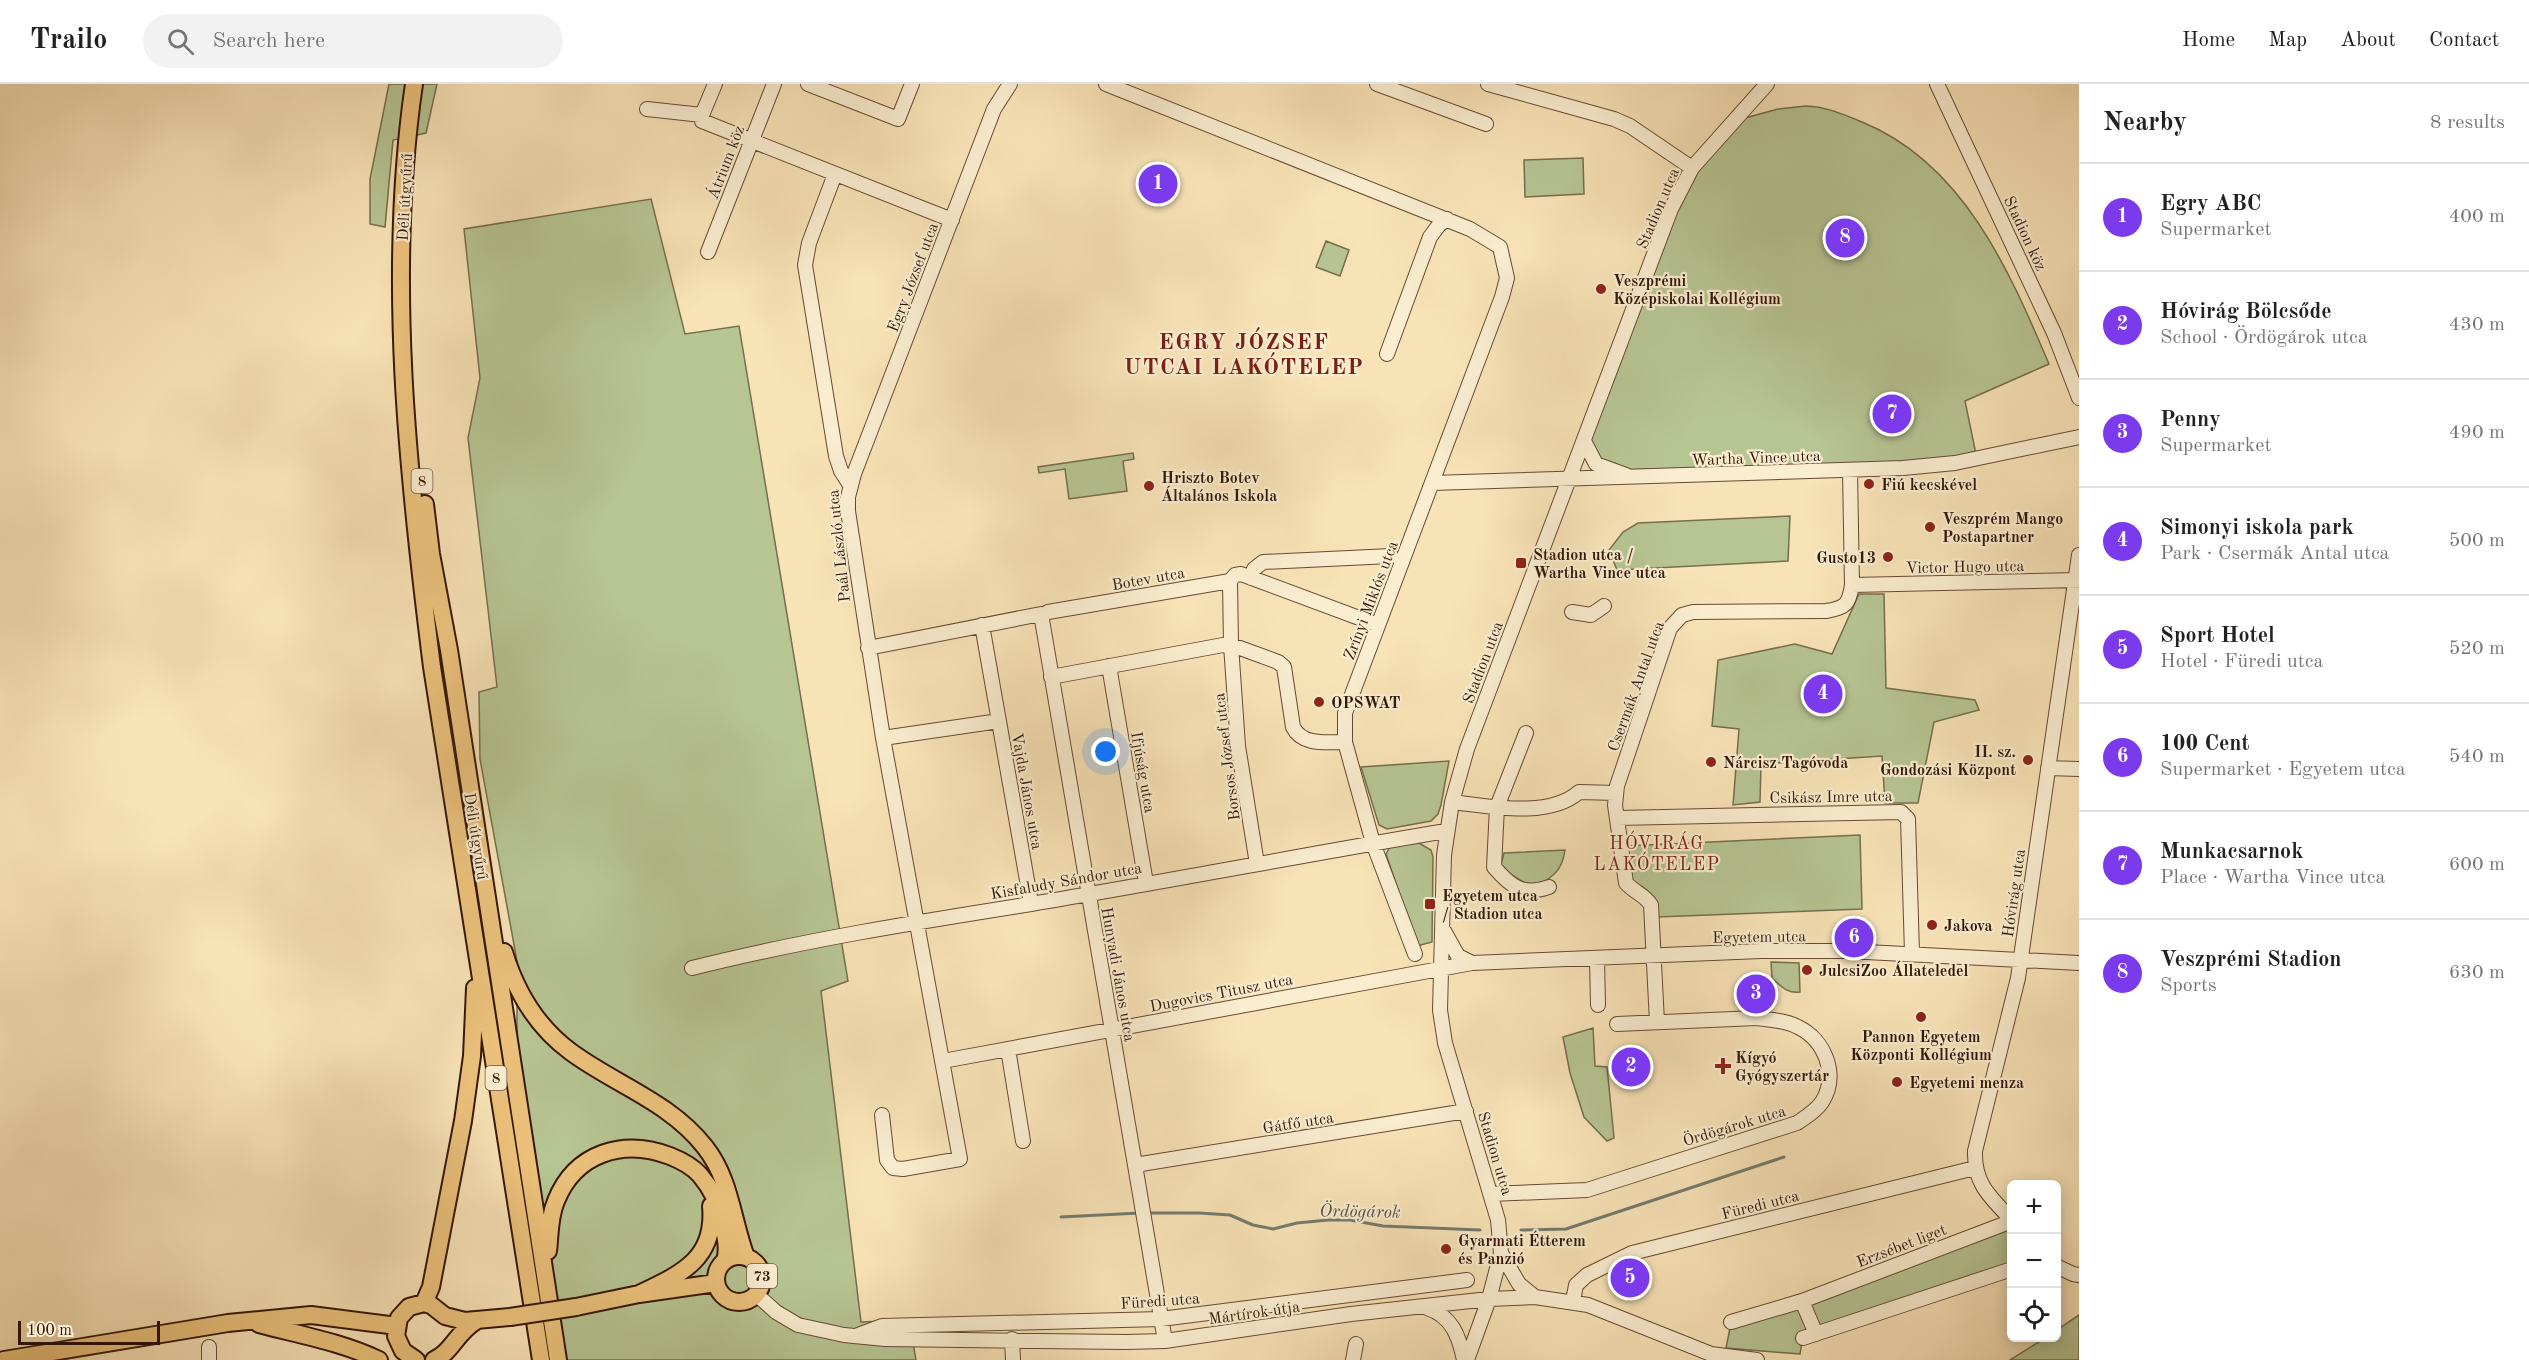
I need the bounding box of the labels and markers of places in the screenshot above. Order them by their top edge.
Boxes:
pin: 1 [1138,162,1178,206]
pin: 8 [1826,216,1864,260]
place label: Veszprémi Középiskolai Kollégium [1613,274,1781,308]
marker: Veszprémi Középiskolai Kollégium [1594,282,1608,296]
pin: 7 [1872,392,1912,436]
place label: Hriszto Botev Általános Iskola [1161,471,1277,505]
marker: Fiú kecskével [1862,477,1876,491]
place label: Fiú kecskével [1881,478,1977,494]
marker: Hriszto Botev Általános Iskola [1142,479,1156,493]
place label: Veszprém Mango Postapartner [1942,512,2063,546]
marker: Veszprém Mango Postapartner [1923,520,1937,534]
place label: Stadion utca / Wartha Vince utca [1533,548,1666,582]
marker: Gusto13 [1881,550,1895,564]
place label: Gusto13 [1816,551,1876,567]
marker: Stadion utca / Wartha Vince utca [1514,556,1528,570]
pin: 4 [1804,672,1842,716]
marker: OPSWAT [1312,695,1326,709]
place label: OPSWAT [1331,696,1401,712]
place label: II. sz. Gondozási Központ [1880,745,2016,779]
marker: II. sz. Gondozási Központ [2021,753,2035,767]
marker: Nárcisz Tagóvoda [1704,755,1718,769]
place label: Nárcisz Tagóvoda [1723,756,1848,772]
place label: Egyetem utca / Stadion utca [1442,889,1543,923]
marker: Egyetem utca / Stadion utca [1423,897,1437,911]
pin: 6 [1834,916,1874,960]
marker: Jakova [1925,918,1939,932]
place label: Jakova [1944,919,1993,935]
place label: JulcsiZoo Állateledel [1819,960,1969,980]
marker: JulcsiZoo Állateledel [1800,963,1814,977]
pin: 3 [1736,972,1776,1016]
marker: Pannon Egyetem Központi Kollégium [1914,1010,1928,1024]
place label: Pannon Egyetem Központi Kollégium [1850,1030,1992,1064]
pin: 2 [1612,1044,1650,1090]
place label: Kígyó Gyógyszertár [1735,1051,1829,1085]
marker: Kígyó Gyógyszertár [1716,1059,1730,1073]
marker: Egyetemi menza [1890,1075,1904,1089]
place label: Egyetemi menza [1909,1076,2024,1092]
place label: Gyarmati Étterem és Panzió [1458,1230,1586,1268]
marker: Gyarmati Étterem és Panzió [1439,1242,1453,1256]
pin: 5 [1610,1256,1650,1300]

